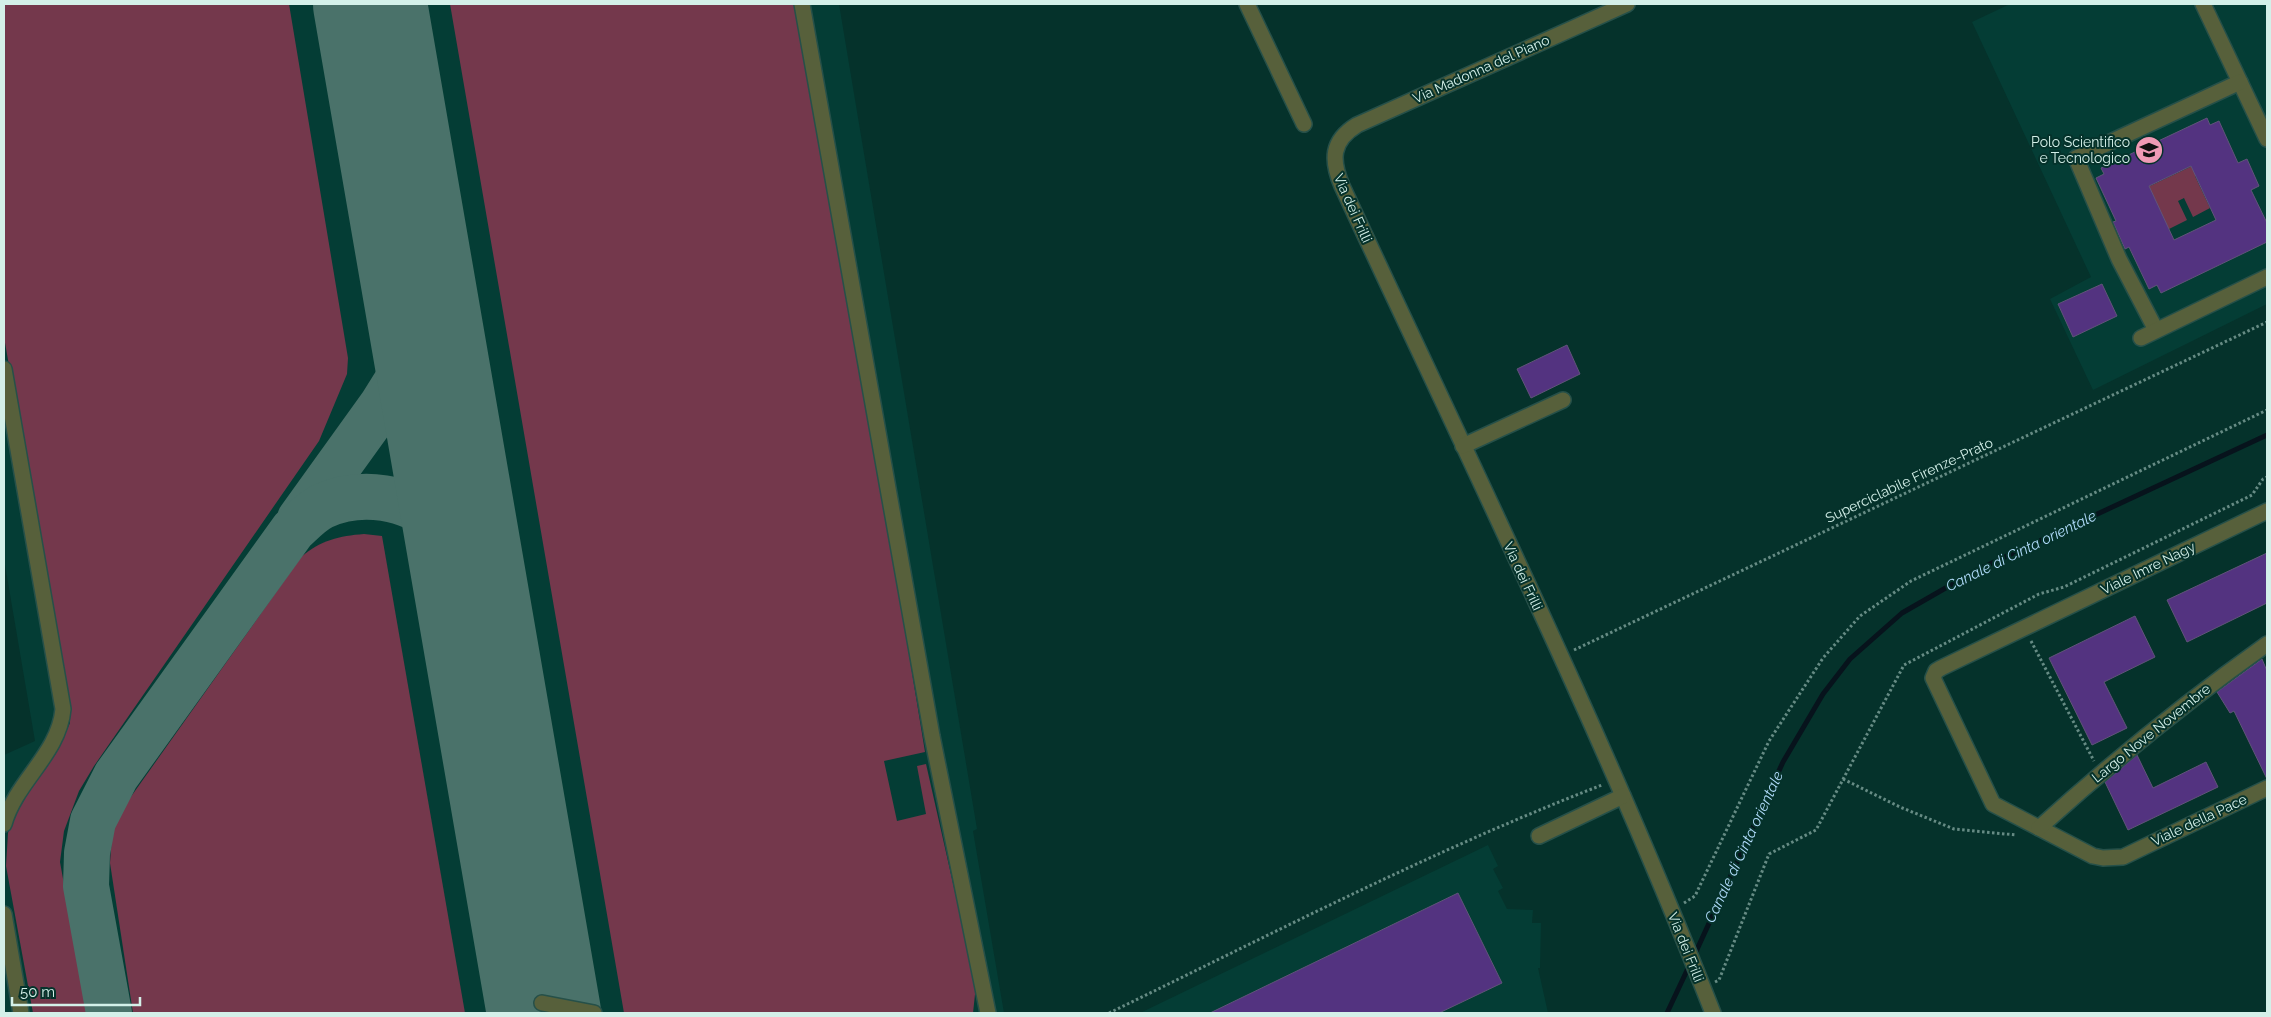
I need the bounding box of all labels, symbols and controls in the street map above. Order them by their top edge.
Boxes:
street label: Via Madonna del Piano [1410,32,1552,106]
place label: Polo Scientifico e Tecnologico [2031,134,2130,166]
school or university icon: Polo Scientifico e Tecnologico [2134,135,2164,165]
street label: Via dei Frilli [1331,171,1375,245]
street label: Superciclabile Firenze-Prato [1823,434,1995,526]
water label: Canale di Cinta orientale [1943,507,2099,595]
street label: Viale Imre Nagy [2098,538,2198,598]
street label: Via dei Frilli [1500,539,1546,613]
street label: Largo Nove Novembre [2089,680,2213,786]
water label: Canale di Cinta orientale [1701,768,1787,926]
street label: Viale della Pace [2149,791,2249,849]
street label: Via dei Frilli [1665,910,1707,984]
scale bar [12,974,140,1006]
text: 50 m [20,983,55,1001]

